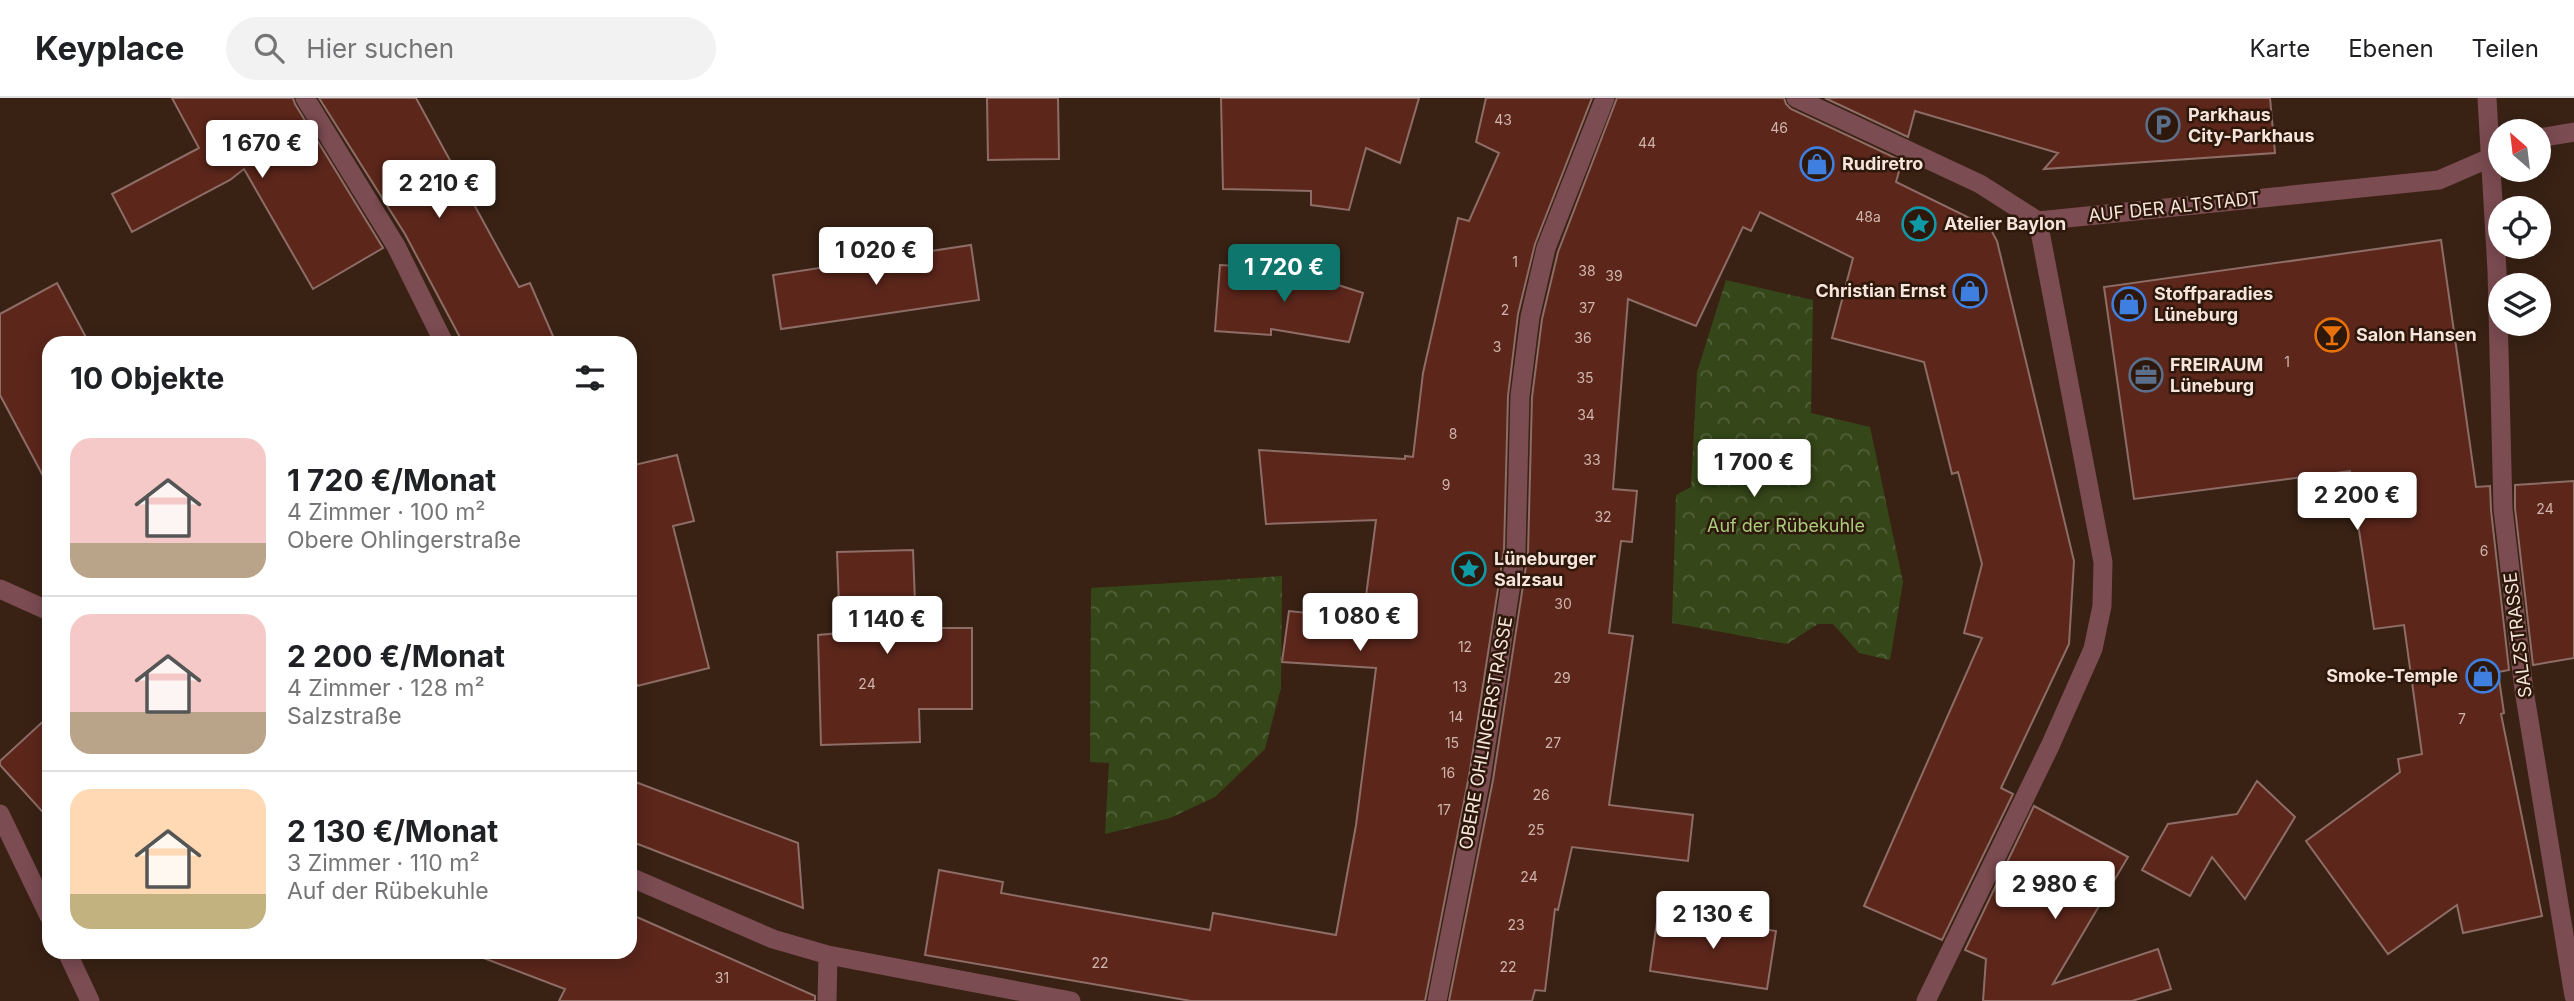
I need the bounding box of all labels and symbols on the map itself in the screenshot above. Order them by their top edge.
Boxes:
place label: Parkhaus City-Parkhaus [2188,104,2315,146]
parking icon: Parkhaus City-Parkhaus [2144,106,2182,144]
house number: 43 [1494,111,1512,128]
house number: 46 [1770,119,1788,136]
north arrow [2488,119,2552,182]
pin: 1 670 € [197,120,327,180]
house number: 44 [1638,134,1656,151]
shop icon: Rudiretro [1798,145,1836,183]
place label: Rudiretro [1842,153,1923,174]
pin: 2 210 € [374,160,504,220]
street label: AUF DER ALTSTADT [2087,187,2261,226]
place icon: Atelier Baylon [1900,205,1938,243]
house number: 48a [1855,208,1881,225]
place label: Atelier Baylon [1944,213,2066,234]
pin: 1 020 € [811,228,941,287]
pin: 1 720 € [1219,244,1349,304]
house number: 1 [1512,253,1518,270]
house number: 38 [1578,262,1596,279]
house number: 39 [1605,267,1623,284]
shop icon: Christian Ernst [1951,272,1989,310]
place label: Christian Ernst [1815,280,1946,301]
place label: Stoffparadies Lüneburg [2154,283,2273,325]
shop icon: Stoffparadies Lüneburg [2110,285,2148,323]
house number: 37 [1579,299,1595,316]
house number: 2 [1501,301,1509,318]
bar icon: Salon Hansen [2313,316,2351,354]
place label: Salon Hansen [2356,324,2477,345]
house number: 36 [1574,329,1592,346]
house number: 3 [1493,338,1501,355]
house number: 1 [2284,353,2290,370]
place label: FREIRAUM Lüneburg [2170,354,2263,396]
office icon: FREIRAUM Lüneburg [2127,356,2165,394]
house number: 35 [1576,369,1594,386]
house number: 34 [1577,406,1595,423]
house number: 8 [1449,425,1457,442]
pin: 1 700 € [1689,440,1819,499]
house number: 33 [1583,451,1601,468]
pin: 2 200 € [2292,472,2422,532]
house number: 9 [1442,476,1450,493]
house number: 24 [2536,500,2554,517]
house number: 32 [1594,508,1612,525]
park label: Auf der Rübekuhle [1707,515,1865,536]
house number: 6 [2480,542,2488,559]
place label: Lüneburger Salzsau [1494,548,1596,590]
place icon: Lüneburger Salzsau [1450,550,1488,588]
street label: SALZSTRASSE [2499,571,2536,699]
pin: 1 080 € [1295,594,1425,653]
house number: 30 [1554,595,1572,612]
pin: 1 140 € [822,596,952,656]
street label: OBERE OHLINGERSTRASSE [1455,615,1516,851]
house number: 12 [1458,638,1472,655]
shop icon: Smoke-Temple [2464,657,2502,695]
place label: Smoke-Temple [2326,665,2458,686]
house number: 29 [1553,669,1571,686]
house number: 24 [858,675,876,692]
house number: 13 [1453,678,1467,695]
house number: 14 [1449,708,1463,725]
house number: 7 [2458,710,2466,727]
house number: 15 [1445,734,1459,751]
house number: 27 [1545,734,1561,751]
house number: 16 [1441,764,1455,781]
house number: 26 [1532,786,1550,803]
house number: 17 [1437,801,1451,818]
house number: 25 [1527,821,1545,838]
pin: 2 980 € [1990,862,2120,921]
house number: 24 [1520,868,1538,885]
pin: 2 130 € [1648,892,1778,951]
house number: 23 [1507,916,1525,933]
house number: 22 [1091,954,1109,971]
house number: 22 [1499,958,1517,975]
house number: 31 [715,969,729,986]

